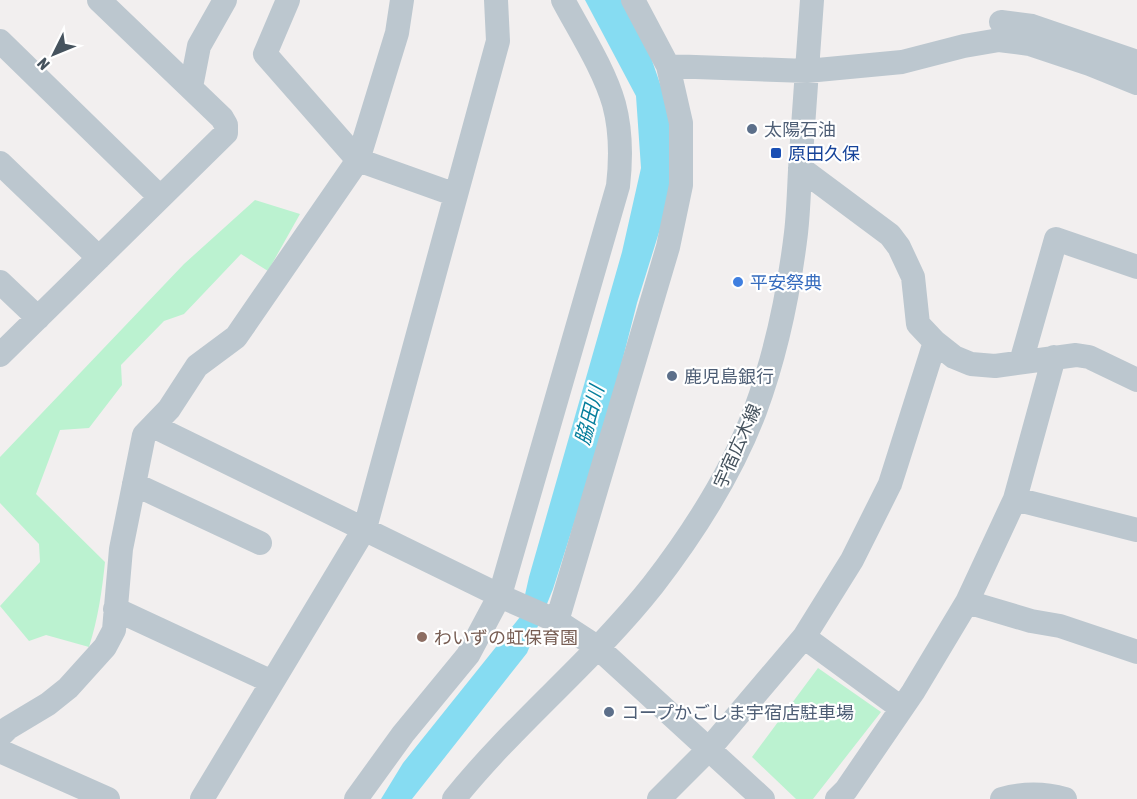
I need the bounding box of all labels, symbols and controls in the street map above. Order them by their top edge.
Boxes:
north arrow [24,24,84,84]
text: N [33,55,53,74]
place label: 太陽石油 [764,119,836,140]
marker: 太陽石油 [745,122,759,136]
place label: 原田久保 [788,143,860,164]
marker: 原田久保 [769,146,783,160]
place label: 平安祭典 [750,272,822,293]
marker: 平安祭典 [731,275,745,289]
place label: 鹿児島銀行 [684,366,774,387]
marker: 鹿児島銀行 [665,369,679,383]
water label: 脇田川 [570,381,608,447]
street label: 宇宿広木線 [709,401,765,491]
place label: わいずの虹保育園 [434,627,578,648]
marker: わいずの虹保育園 [415,630,429,644]
place label: コープかごしま宇宿店駐車場 [621,702,854,723]
marker: コープかごしま宇宿店駐車場 [602,705,616,719]

